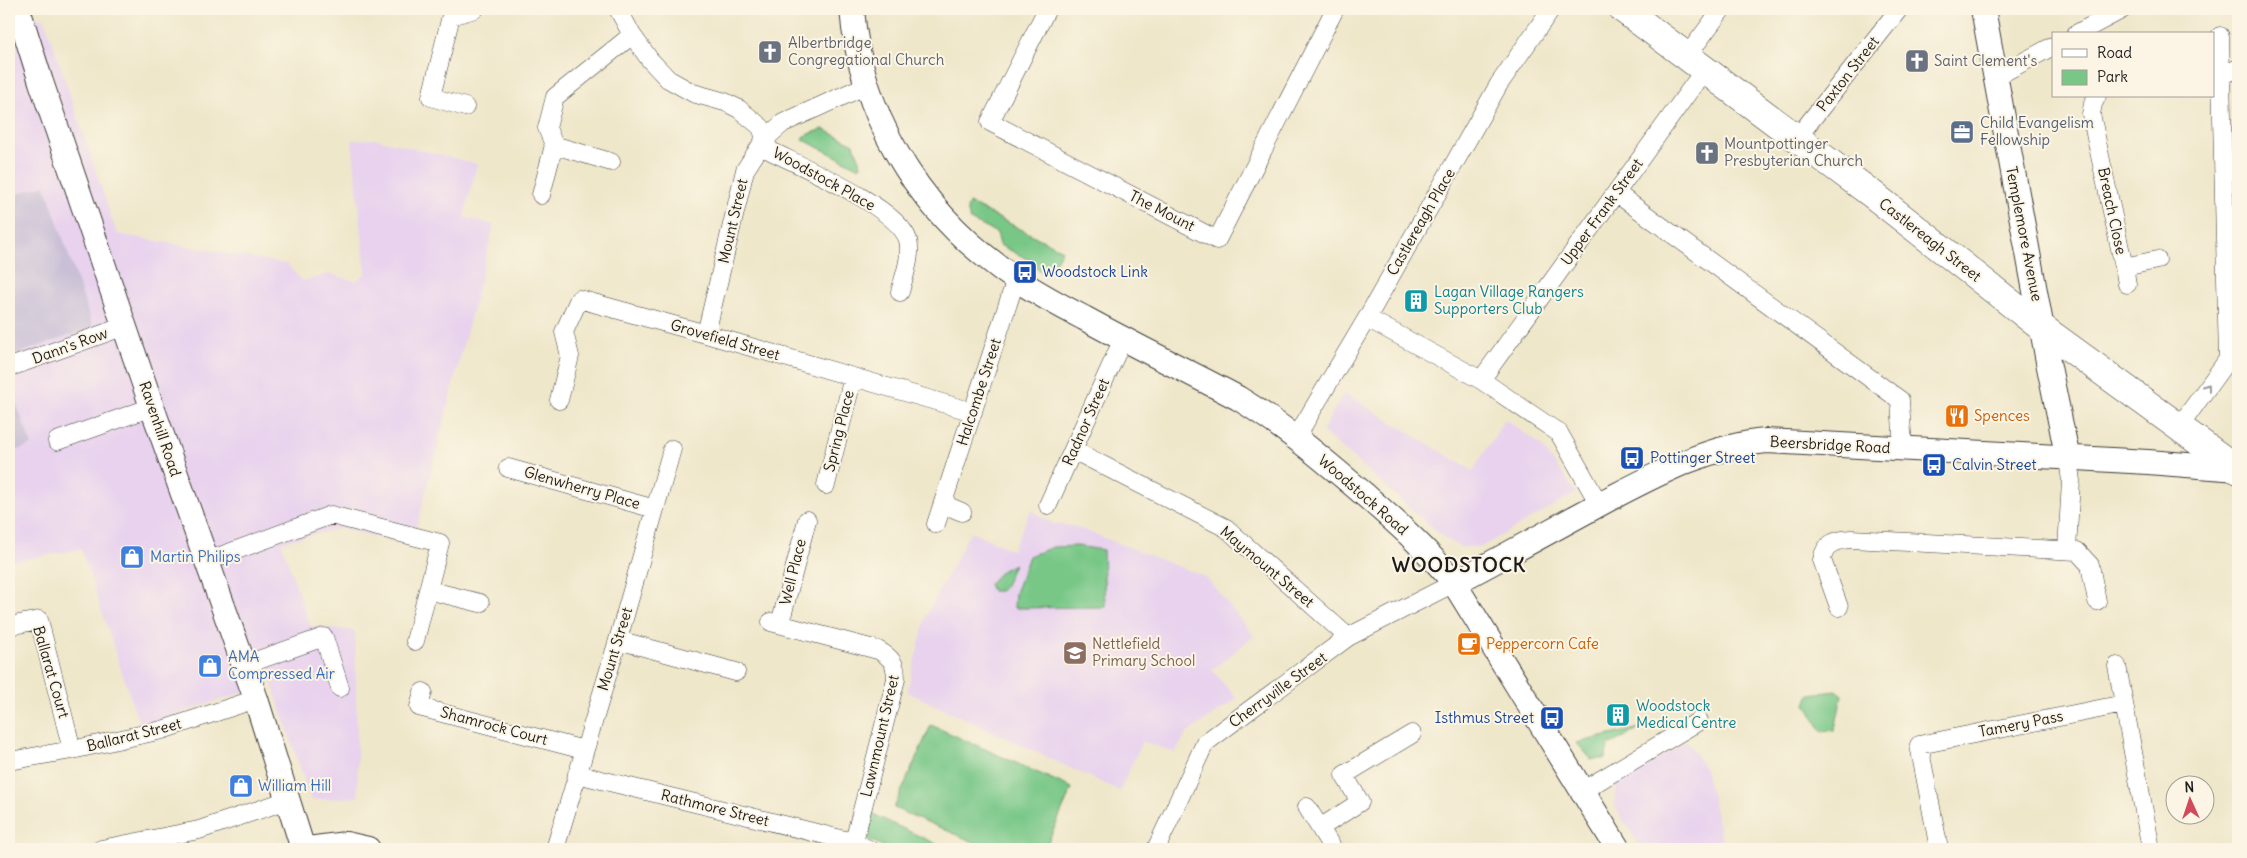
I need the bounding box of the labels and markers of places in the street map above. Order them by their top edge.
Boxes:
place label: Albertbridge Congregational Church [788,33,945,69]
church icon: Albertbridge Congregational Church [757,39,783,65]
church icon: Saint Clement's [1904,48,1930,74]
place label: Saint Clement's [1934,51,2037,70]
place label: Child Evangelism Fellowship [1980,113,2094,149]
office icon: Child Evangelism Fellowship [1949,119,1975,145]
place label: Mountpottinger Presbyterian Church [1724,134,1864,170]
church icon: Mountpottinger Presbyterian Church [1694,140,1720,166]
bus stop icon: Woodstock Link [1012,259,1038,285]
place label: Woodstock Link [1042,262,1148,281]
place label: Lagan Village Rangers Supporters Club [1434,282,1584,318]
building icon: Lagan Village Rangers Supporters Club [1403,288,1429,314]
restaurant icon: Spences [1944,403,1970,429]
place label: Spences [1974,406,2030,425]
bus stop icon: Pottinger Street [1619,445,1645,471]
place label: Pottinger Street [1650,448,1755,467]
bus stop icon: Calvin Street [1921,452,1947,478]
place label: Calvin Street [1952,455,2037,474]
shop icon: Martin Philips [119,544,145,570]
place label: Martin Philips [150,547,241,566]
cafe icon: Peppercorn Cafe [1456,631,1482,657]
place label: Nettlefield Primary School [1092,634,1195,670]
place label: Peppercorn Cafe [1486,634,1599,653]
school or university icon: Nettlefield Primary School [1062,640,1088,666]
place label: AMA Compressed Air [228,647,335,683]
shop icon: AMA Compressed Air [197,653,223,679]
place label: Woodstock Medical Centre [1636,696,1736,732]
building icon: Woodstock Medical Centre [1605,702,1631,728]
bus stop icon: Isthmus Street [1539,705,1565,731]
place label: Isthmus Street [1435,708,1534,727]
shop icon: William Hill [228,773,254,799]
place label: William Hill [258,776,331,795]

